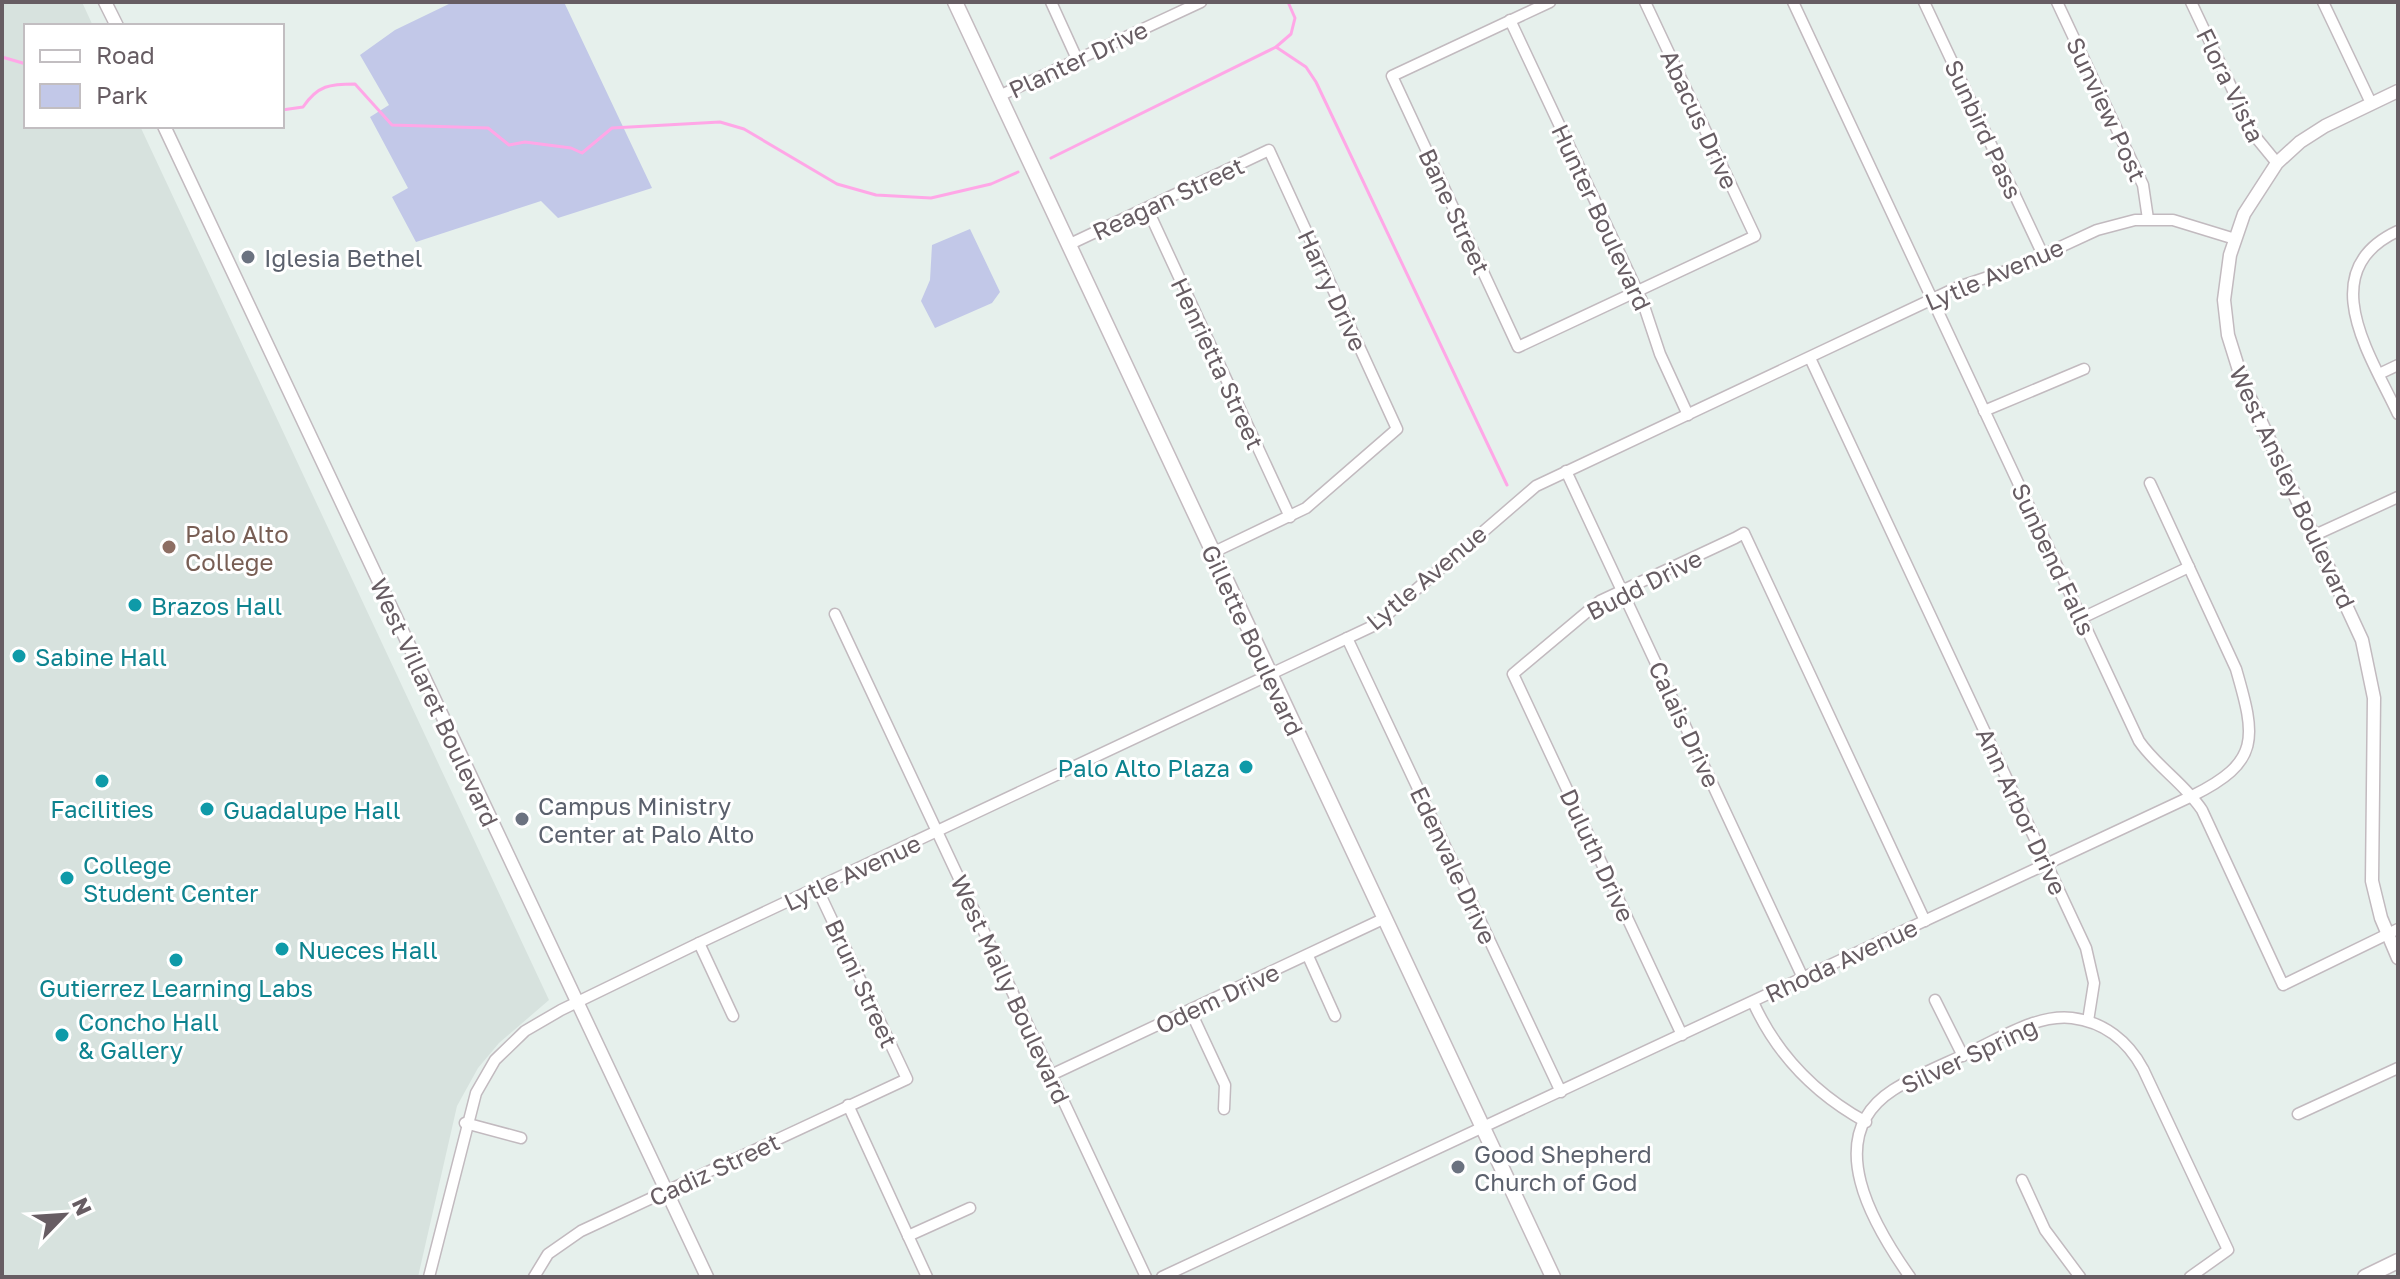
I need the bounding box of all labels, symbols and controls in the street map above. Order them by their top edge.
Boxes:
street label: Planter Drive [1004,14,1152,104]
street label: Flora Vista [2191,23,2271,147]
legend [24,24,284,128]
street label: Sunview Post [2061,32,2153,186]
text: Road [96,40,155,69]
street label: Abacus Drive [1655,45,1745,193]
street label: Sunbird Pass [1939,55,2029,203]
text: Park [96,80,148,109]
street label: Hunter Boulevard [1546,119,1658,315]
street label: Bane Street [1413,144,1497,278]
street label: Reagan Street [1088,150,1248,246]
street label: Harry Drive [1292,225,1374,355]
street label: Lytle Avenue [1920,232,2068,316]
place label: Iglesia Bethel [264,243,422,272]
marker: Iglesia Bethel [239,248,257,266]
street label: Henrietta Street [1166,272,1270,454]
street label: West Ansley Boulevard [2224,361,2362,613]
street label: Sunbend Falls [2006,478,2102,640]
street label: Lytle Avenue [1360,518,1492,636]
place label: Palo Alto College [185,519,289,576]
marker: Palo Alto College [160,538,178,556]
street label: Gillette Boulevard [1196,540,1310,740]
street label: Budd Drive [1581,543,1707,625]
street label: West Villaret Boulevard [365,573,505,831]
place label: Brazos Hall [151,591,282,620]
marker: Brazos Hall [126,596,144,614]
place label: Sabine Hall [35,642,167,671]
marker: Sabine Hall [10,647,28,665]
street label: Calais Drive [1643,656,1727,792]
street label: Ann Arbor Drive [1971,723,2073,899]
place label: Palo Alto Plaza [1058,753,1230,782]
marker: Palo Alto Plaza [1237,758,1255,776]
marker: Facilities [93,772,111,790]
street label: Edenvale Drive [1405,782,1503,948]
street label: Duluth Drive [1555,784,1641,926]
place label: Campus Ministry Center at Palo Alto [538,791,754,848]
place label: Facilities [50,794,154,823]
place label: Guadalupe Hall [223,795,400,824]
marker: Guadalupe Hall [198,800,216,818]
marker: Campus Ministry Center at Palo Alto [513,810,531,828]
street label: Lytle Avenue [779,828,925,916]
place label: College Student Center [83,850,258,907]
marker: College Student Center [58,869,76,887]
street label: West Mally Boulevard [945,870,1077,1108]
street label: Rhoda Avenue [1760,912,1922,1008]
street label: Bruni Street [820,914,904,1052]
place label: Nueces Hall [298,935,438,964]
marker: Nueces Hall [273,940,291,958]
marker: Gutierrez Learning Labs [167,951,185,969]
street label: Odem Drive [1151,957,1283,1039]
place label: Gutierrez Learning Labs [39,973,313,1002]
place label: Concho Hall & Gallery [78,1007,219,1064]
street label: Silver Spring [1896,1011,2042,1099]
marker: Concho Hall & Gallery [53,1026,71,1044]
street label: Cadiz Street [644,1126,784,1212]
place label: Good Shepherd Church of God [1474,1139,1652,1196]
marker: Good Shepherd Church of God [1449,1158,1467,1176]
north arrow [24,1175,104,1255]
text: N [67,1193,98,1220]

